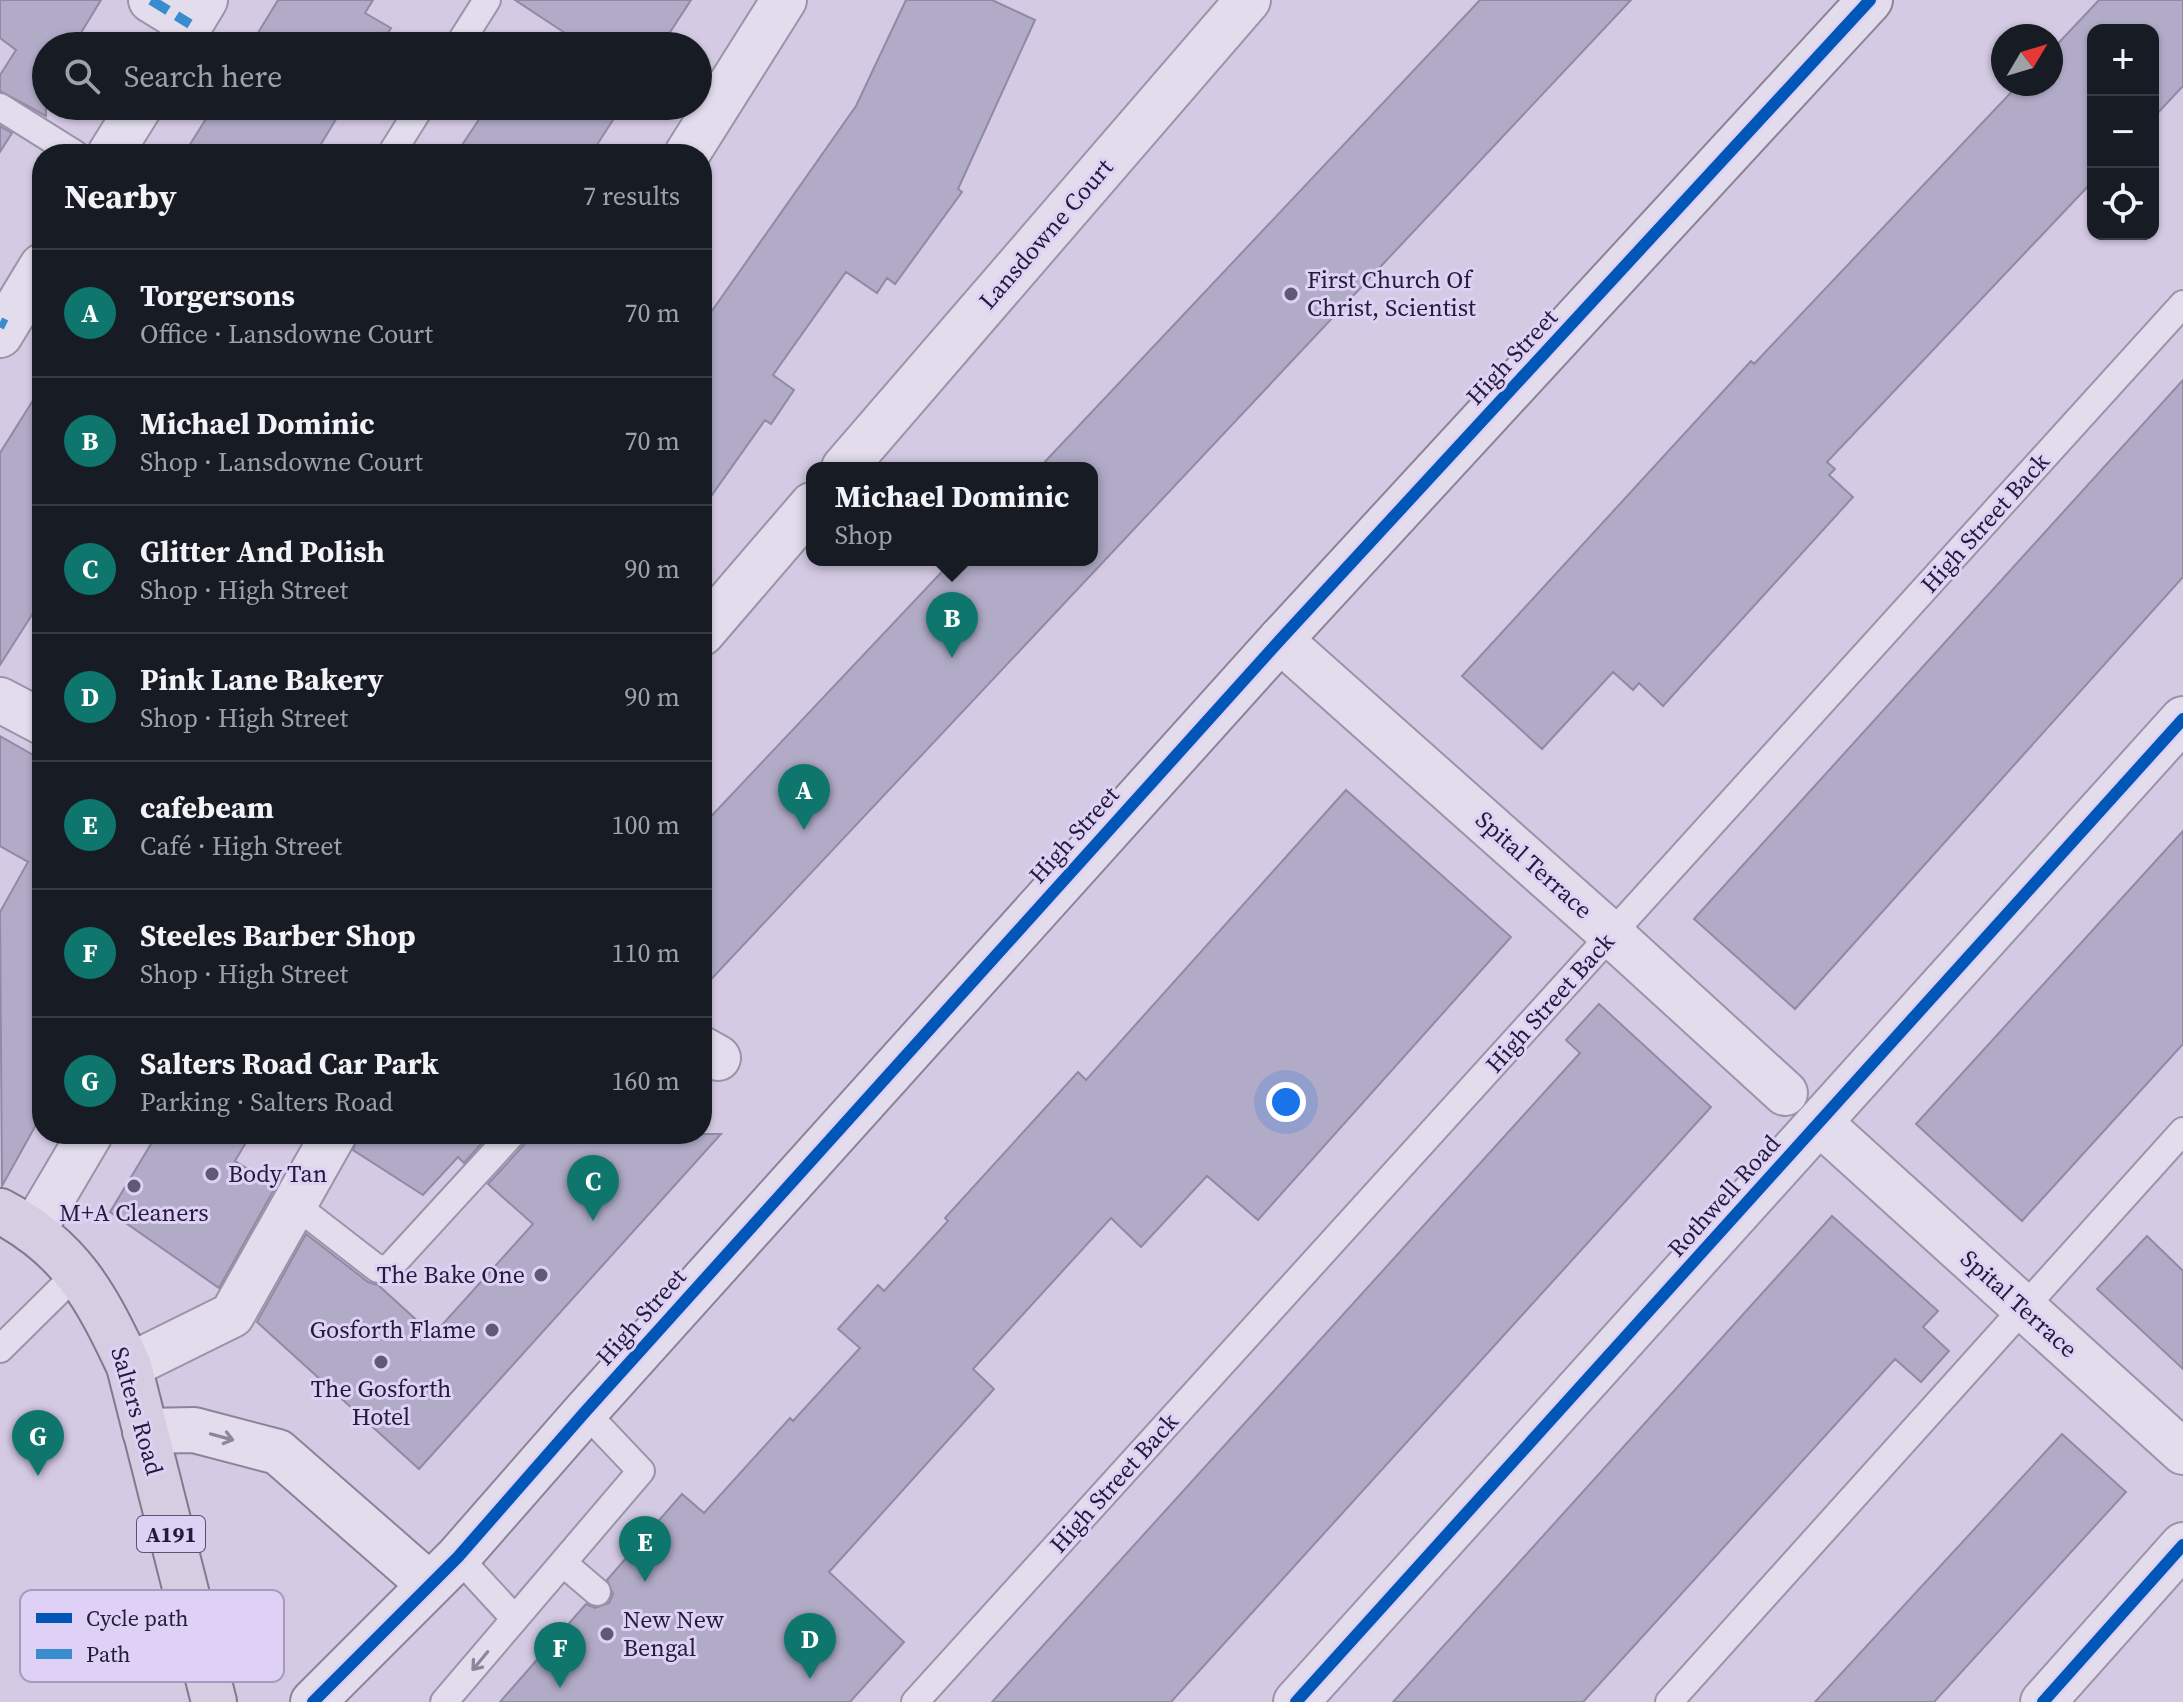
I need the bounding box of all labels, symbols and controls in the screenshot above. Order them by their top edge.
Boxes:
north arrow [1991,24,2063,96]
map controls [2087,24,2159,240]
button: + [2087,24,2159,96]
search box [32,32,712,120]
icon: search [60,54,104,98]
text: Search here [124,56,282,97]
button: − [2087,96,2159,168]
street label: Lansdowne Court [971,151,1120,316]
button: locate [2087,168,2159,240]
text: Nearby [64,173,177,219]
text: 7 results [583,178,680,214]
place label: First Church Of Christ, Scientist [1307,263,1476,324]
text: Torgersons [140,275,295,316]
marker: First Church Of Christ, Scientist [1282,285,1300,303]
text: A [81,295,99,331]
text: 70 m [625,295,680,331]
street label: High Street [1459,301,1565,412]
text: Office · Lansdowne Court [140,316,433,352]
text: Michael Dominic [140,403,375,444]
text: B [82,423,98,459]
text: 70 m [625,423,680,459]
text: Shop · Lansdowne Court [140,444,423,480]
street label: High Street Back [1913,445,2057,600]
popup [806,462,1098,566]
text: Michael Dominic [835,476,1069,517]
text: Shop [835,517,893,553]
text: Glitter And Polish [140,531,385,572]
text: C [82,551,98,587]
text: 90 m [625,551,680,587]
text: Shop · High Street [140,572,348,608]
pin: B [926,592,978,658]
text: Pink Lane Bakery [140,659,384,700]
text: D [81,679,99,715]
text: 90 m [625,679,680,715]
text: Shop · High Street [140,700,348,736]
pin: A [778,764,830,830]
street label: High Street [1021,779,1126,890]
text: cafebeam [140,787,274,828]
street label: Spital Terrace [1469,803,1600,926]
text: E [82,807,98,843]
text: 100 m [612,807,680,843]
text: Café · High Street [140,828,342,864]
text: Steeles Barber Shop [140,915,415,956]
street label: High Street Back [1478,925,1622,1080]
text: F [82,935,98,971]
text: 110 m [612,935,680,971]
text: Shop · High Street [140,956,348,992]
text: Salters Road Car Park [140,1043,439,1084]
text: G [81,1063,99,1099]
text: 160 m [612,1063,680,1099]
your location [1266,1082,1306,1122]
text: Parking · Salters Road [140,1084,393,1120]
street label: Rothwell Road [1660,1127,1788,1264]
pin: C [567,1155,619,1221]
place label: Body Tan [228,1157,327,1190]
marker: Body Tan [203,1165,221,1183]
marker: M+A Cleaners [125,1177,143,1195]
place label: M+A Cleaners [59,1196,209,1229]
street label: Spital Terrace [1954,1242,2085,1365]
place label: The Bake One [377,1258,525,1291]
street label: High Street [588,1261,693,1372]
marker: The Bake One [532,1266,550,1284]
place label: Gosforth Flame [310,1313,476,1346]
marker: Gosforth Flame [483,1321,501,1339]
street label: Salters Road [103,1343,172,1479]
marker: The Gosforth Hotel [372,1353,390,1371]
place label: The Gosforth Hotel [311,1372,451,1433]
street label: High Street Back [1042,1405,1186,1560]
pin: G [12,1410,64,1476]
one-way arrow [209,1431,235,1446]
road number: A191 [137,1516,205,1552]
pin: E [619,1516,671,1582]
legend [20,1590,284,1682]
text: Cycle path [86,1603,189,1633]
place label: New New Bengal [623,1603,725,1664]
pin: D [784,1613,836,1679]
pin: F [534,1622,586,1688]
marker: New New Bengal [598,1625,616,1643]
text: Path [86,1639,131,1669]
one-way arrow [471,1650,489,1670]

